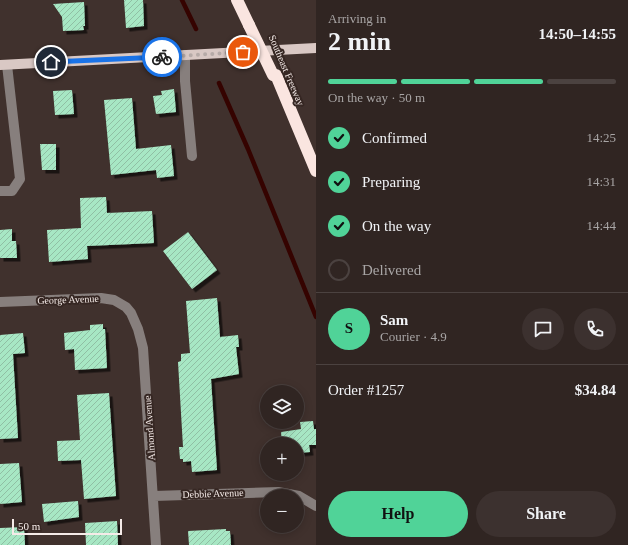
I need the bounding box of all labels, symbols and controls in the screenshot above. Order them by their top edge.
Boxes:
text: Arriving in [328,11,386,26]
text: 14:50–14:55 [539,26,616,42]
text: 2 min [328,27,391,56]
street label: Southeast Freeway [267,33,306,107]
pin [226,35,260,69]
courier [142,37,182,77]
icon: bag [232,41,254,63]
pin [34,45,68,79]
icon: bike [151,46,173,68]
icon: home [40,51,62,73]
text: On the way · 50 m [328,90,425,105]
icon: check [328,127,350,149]
text: Confirmed [362,130,427,146]
text: 14:25 [586,130,616,145]
icon: check [328,171,350,193]
text: Preparing [362,174,420,190]
text: 14:31 [586,174,616,189]
icon: check [328,215,350,237]
text: On the way [362,218,431,234]
text: 14:44 [586,218,616,233]
text: Delivered [362,262,421,278]
street label: George Avenue [37,293,100,306]
button: chat [522,308,564,350]
button: phone [574,308,616,350]
text: Sam [380,312,408,328]
text: S [345,320,353,336]
text: Courier · 4.9 [380,329,447,344]
text: Order #1257 [328,382,404,398]
text: $34.84 [575,382,616,398]
map controls [260,385,304,533]
button: layers [260,385,304,429]
street label: Almond Avenue [142,395,157,461]
button: + [260,437,304,481]
street label: Debbie Avenue [182,487,244,500]
button: − [260,489,304,533]
button: Help [328,491,468,537]
button: Share [476,491,616,537]
scale bar [12,517,122,536]
text: 50 m [18,520,40,532]

